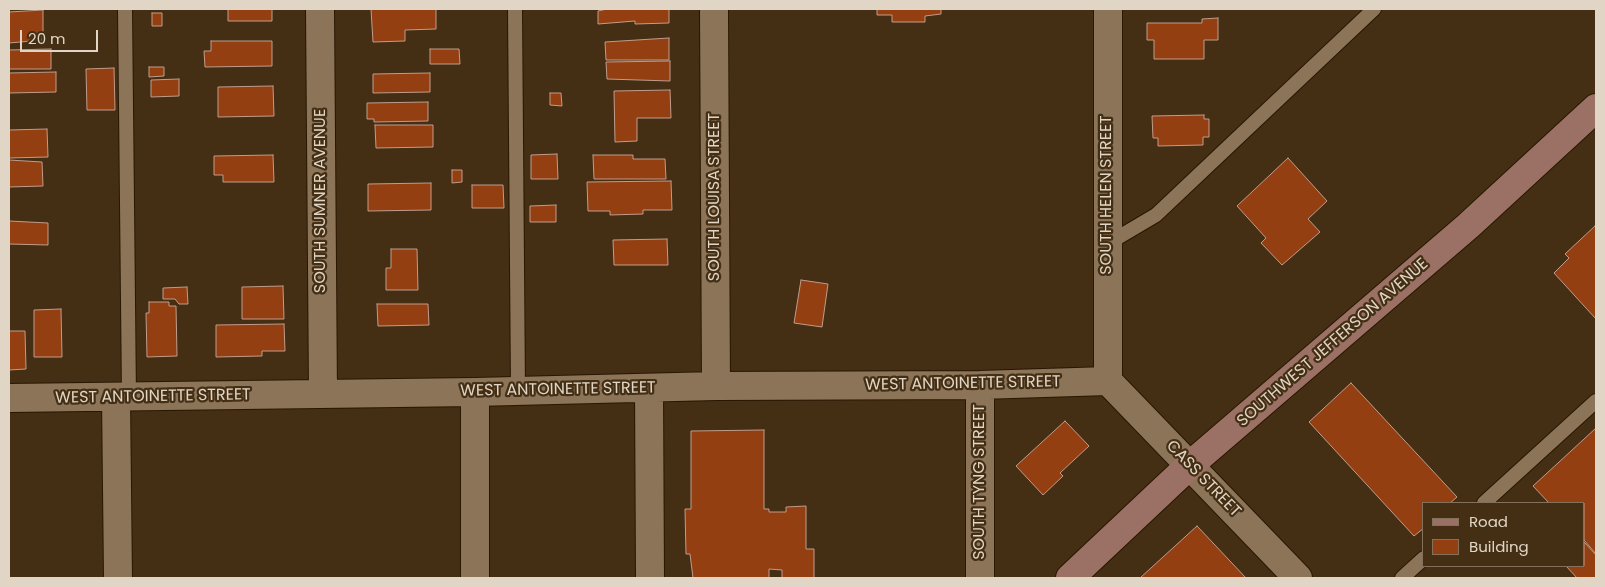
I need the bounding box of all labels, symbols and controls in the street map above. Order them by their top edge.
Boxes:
scale bar [22,20,100,52]
text: 20 m [28,28,66,49]
street label: SOUTH SUMNER AVENUE [311,109,331,293]
street label: SOUTH LOUISA STREET [705,113,725,281]
street label: SOUTH HELEN STREET [1097,115,1117,275]
street label: SOUTHWEST JEFFERSON AVENUE [1234,255,1432,431]
street label: WEST ANTOINETTE STREET [865,373,1061,395]
street label: WEST ANTOINETTE STREET [460,379,656,401]
street label: WEST ANTOINETTE STREET [55,386,251,408]
street label: SOUTH TYNG STREET [970,404,990,560]
street label: CASS STREET [1162,437,1244,521]
legend [1422,502,1585,567]
text: Road [1469,511,1508,532]
text: Building [1469,536,1529,557]

